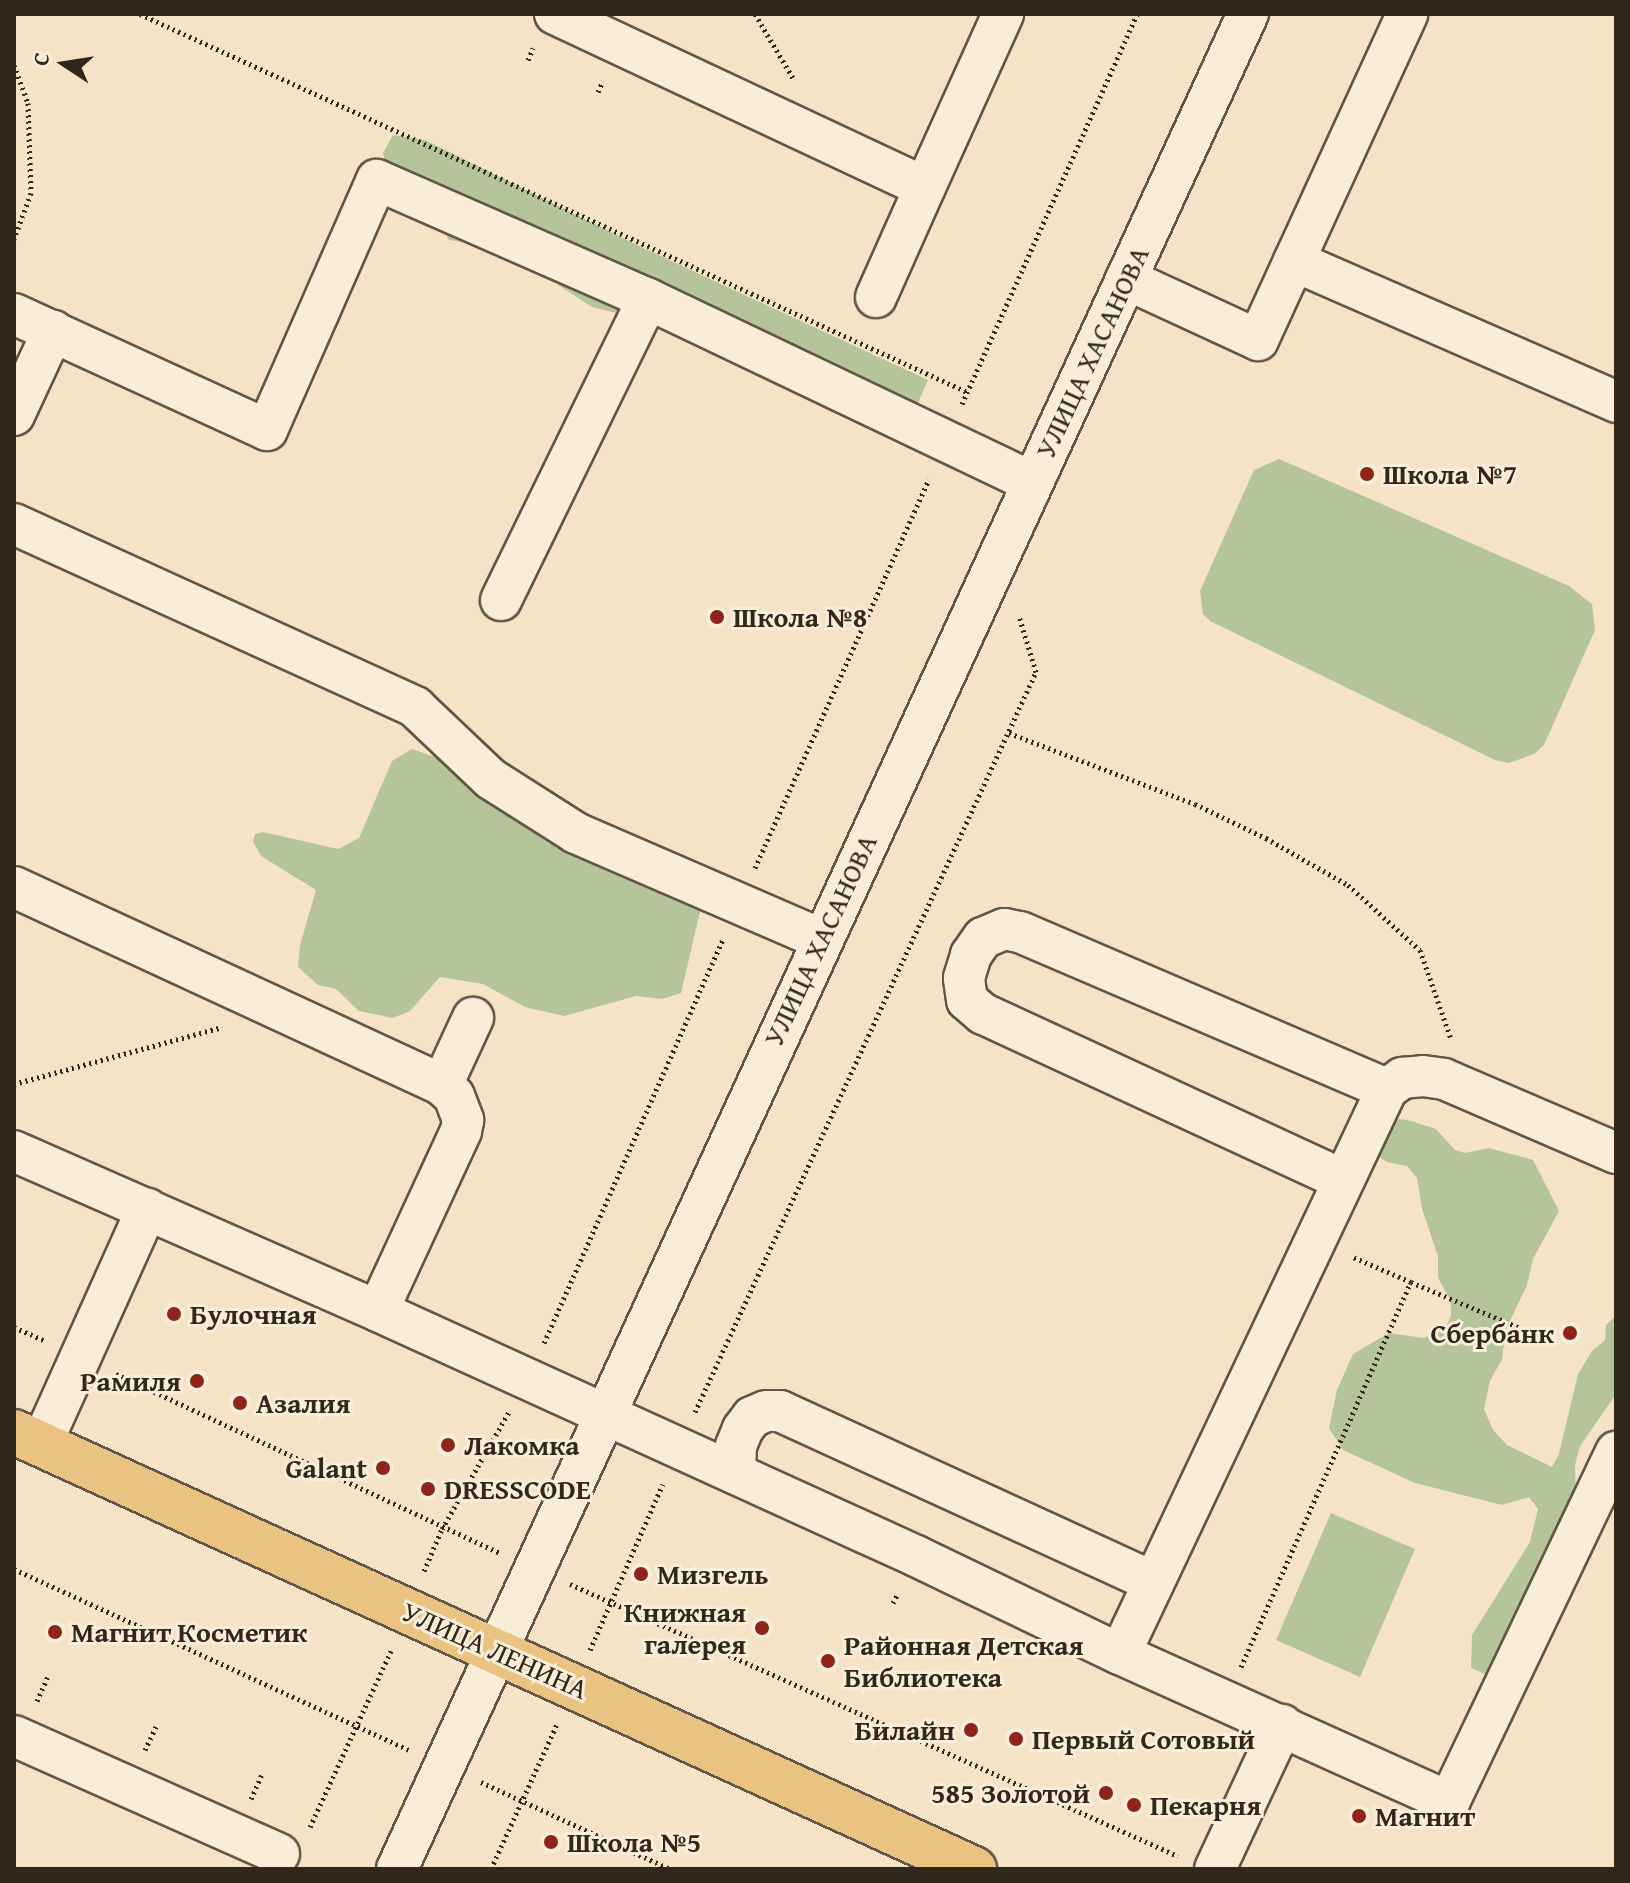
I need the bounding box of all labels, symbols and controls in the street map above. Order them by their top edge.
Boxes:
north arrow [24,24,104,104]
text: С [24,50,57,68]
street label: УЛИЦА ХАСАНОВА [1028,241,1156,463]
place label: Школа №7 [1383,457,1517,491]
marker: Школа №7 [1358,465,1376,483]
place label: Школа №8 [733,600,867,634]
marker: Школа №8 [708,608,726,626]
street label: УЛИЦА ХАСАНОВА [756,829,884,1051]
place label: Булочная [190,1297,316,1331]
marker: Булочная [165,1305,183,1323]
place label: Сбербанк [1430,1316,1554,1350]
marker: Сбербанк [1561,1324,1579,1342]
place label: Рамиля [80,1364,181,1398]
marker: Рамиля [188,1372,206,1390]
place label: Азалия [256,1386,351,1420]
marker: Азалия [231,1394,249,1412]
place label: Лакомка [464,1428,580,1462]
marker: Лакомка [439,1436,457,1454]
place label: Galant [285,1451,367,1485]
marker: Galant [374,1459,392,1477]
place label: DRESSCODE [444,1472,591,1506]
marker: DRESSCODE [419,1480,437,1498]
place label: Мизгель [657,1557,768,1591]
marker: Мизгель [632,1565,650,1583]
street label: УЛИЦА ЛЕНИНА [397,1594,593,1706]
place label: Книжная галерея [624,1595,746,1661]
place label: Магнит Косметик [71,1615,307,1649]
marker: Книжная галерея [753,1619,771,1637]
marker: Магнит Косметик [46,1623,64,1641]
place label: Районная Детская Библиотека [844,1628,1084,1694]
marker: Районная Детская Библиотека [819,1652,837,1670]
place label: Билайн [855,1713,955,1747]
marker: Билайн [962,1721,980,1739]
place label: Первый Сотовый [1032,1722,1255,1756]
marker: Первый Сотовый [1007,1730,1025,1748]
place label: 585 Золотой [931,1776,1090,1810]
marker: 585 Золотой [1097,1784,1115,1802]
place label: Пекарня [1150,1788,1261,1822]
marker: Пекарня [1125,1796,1143,1814]
place label: Магнит [1375,1799,1475,1833]
marker: Магнит [1350,1807,1368,1825]
place label: Школа №5 [567,1825,701,1859]
marker: Школа №5 [542,1833,560,1851]

